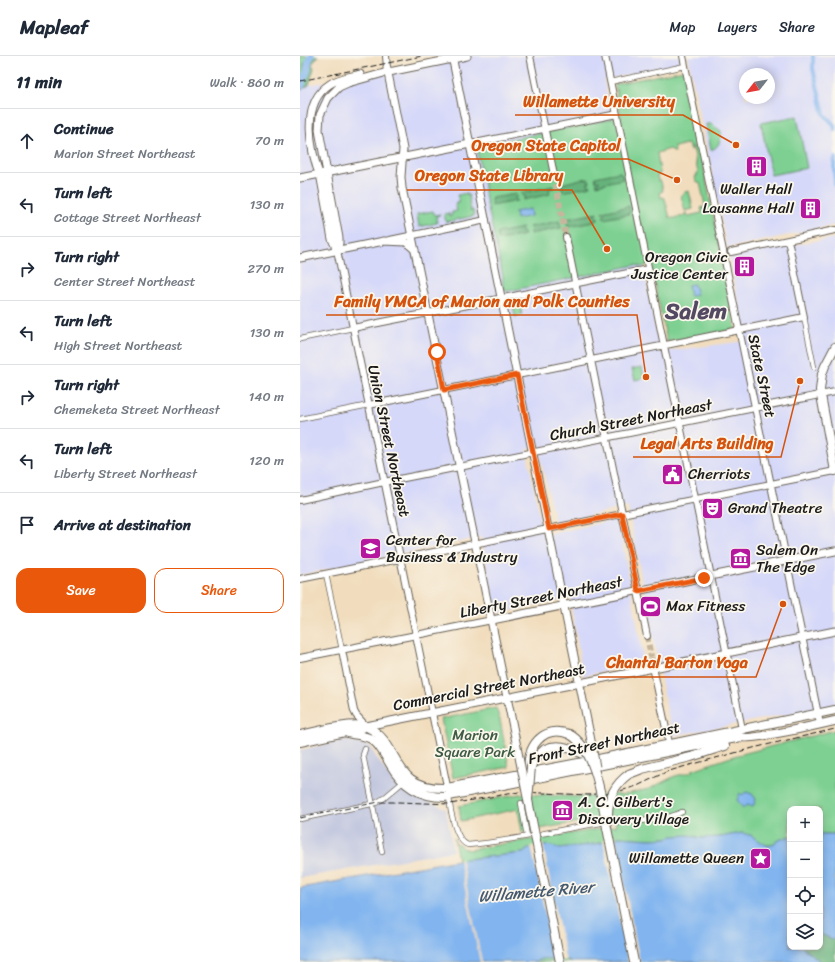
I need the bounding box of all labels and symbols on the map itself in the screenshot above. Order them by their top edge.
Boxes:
north arrow [739,68,775,104]
callout: Willamette University [515,87,683,115]
text: Willamette University [523,87,676,116]
callout: Oregon State Capitol [463,131,628,159]
text: Oregon State Capitol [470,131,622,160]
building icon: Waller Hall [743,153,769,179]
text: Oregon State Library [414,161,564,190]
callout: Oregon State Library [407,162,572,190]
place label: Waller Hall [720,176,793,202]
place label: Lausanne Hall [703,195,795,221]
building icon: Lausanne Hall [797,195,823,221]
place label: Oregon Civic Justice Center [630,244,729,287]
building icon: Oregon Civic Justice Center [731,253,757,279]
callout: Family YMCA of Marion and Polk Counties [326,287,637,315]
text: Family YMCA of Marion and Polk Counties [333,287,630,316]
district label: Salem [664,291,727,332]
street label: State Street [740,332,784,421]
route start [428,343,446,361]
street label: Union Street Northeast [360,363,418,520]
street label: Church Street Northeast [548,391,715,448]
callout: Legal Arts Building [633,429,781,457]
text: Legal Arts Building [640,429,774,458]
public building icon: Cherriots [660,461,686,487]
place label: Cherriots [688,461,750,487]
theatre icon: Grand Theatre [699,495,725,521]
place label: Grand Theatre [728,495,823,521]
place label: Center for Business & Industry [386,527,518,570]
school or university icon: Center for Business & Industry [358,536,384,562]
place label: Salem On The Edge [756,537,818,580]
museum icon: Salem On The Edge [728,546,754,572]
street label: Liberty Street Northeast [458,568,625,625]
route end [695,569,713,587]
sports icon: Max Fitness [638,593,664,619]
place label: Max Fitness [666,593,745,619]
text: Chantal Barton Yoga [605,648,749,677]
callout: Chantal Barton Yoga [598,649,756,677]
street label: Commercial Street Northeast [391,656,587,718]
street label: Front Street Northeast [526,714,683,772]
park label: Marion Square Park [435,722,516,765]
place label: A. C. Gilbert's Discovery Village [577,789,689,832]
museum icon: A. C. Gilbert's Discovery Village [549,798,575,824]
place label: Willamette Queen [629,845,744,871]
place icon: Willamette Queen [747,845,773,871]
water label: Willamette River [477,872,598,911]

